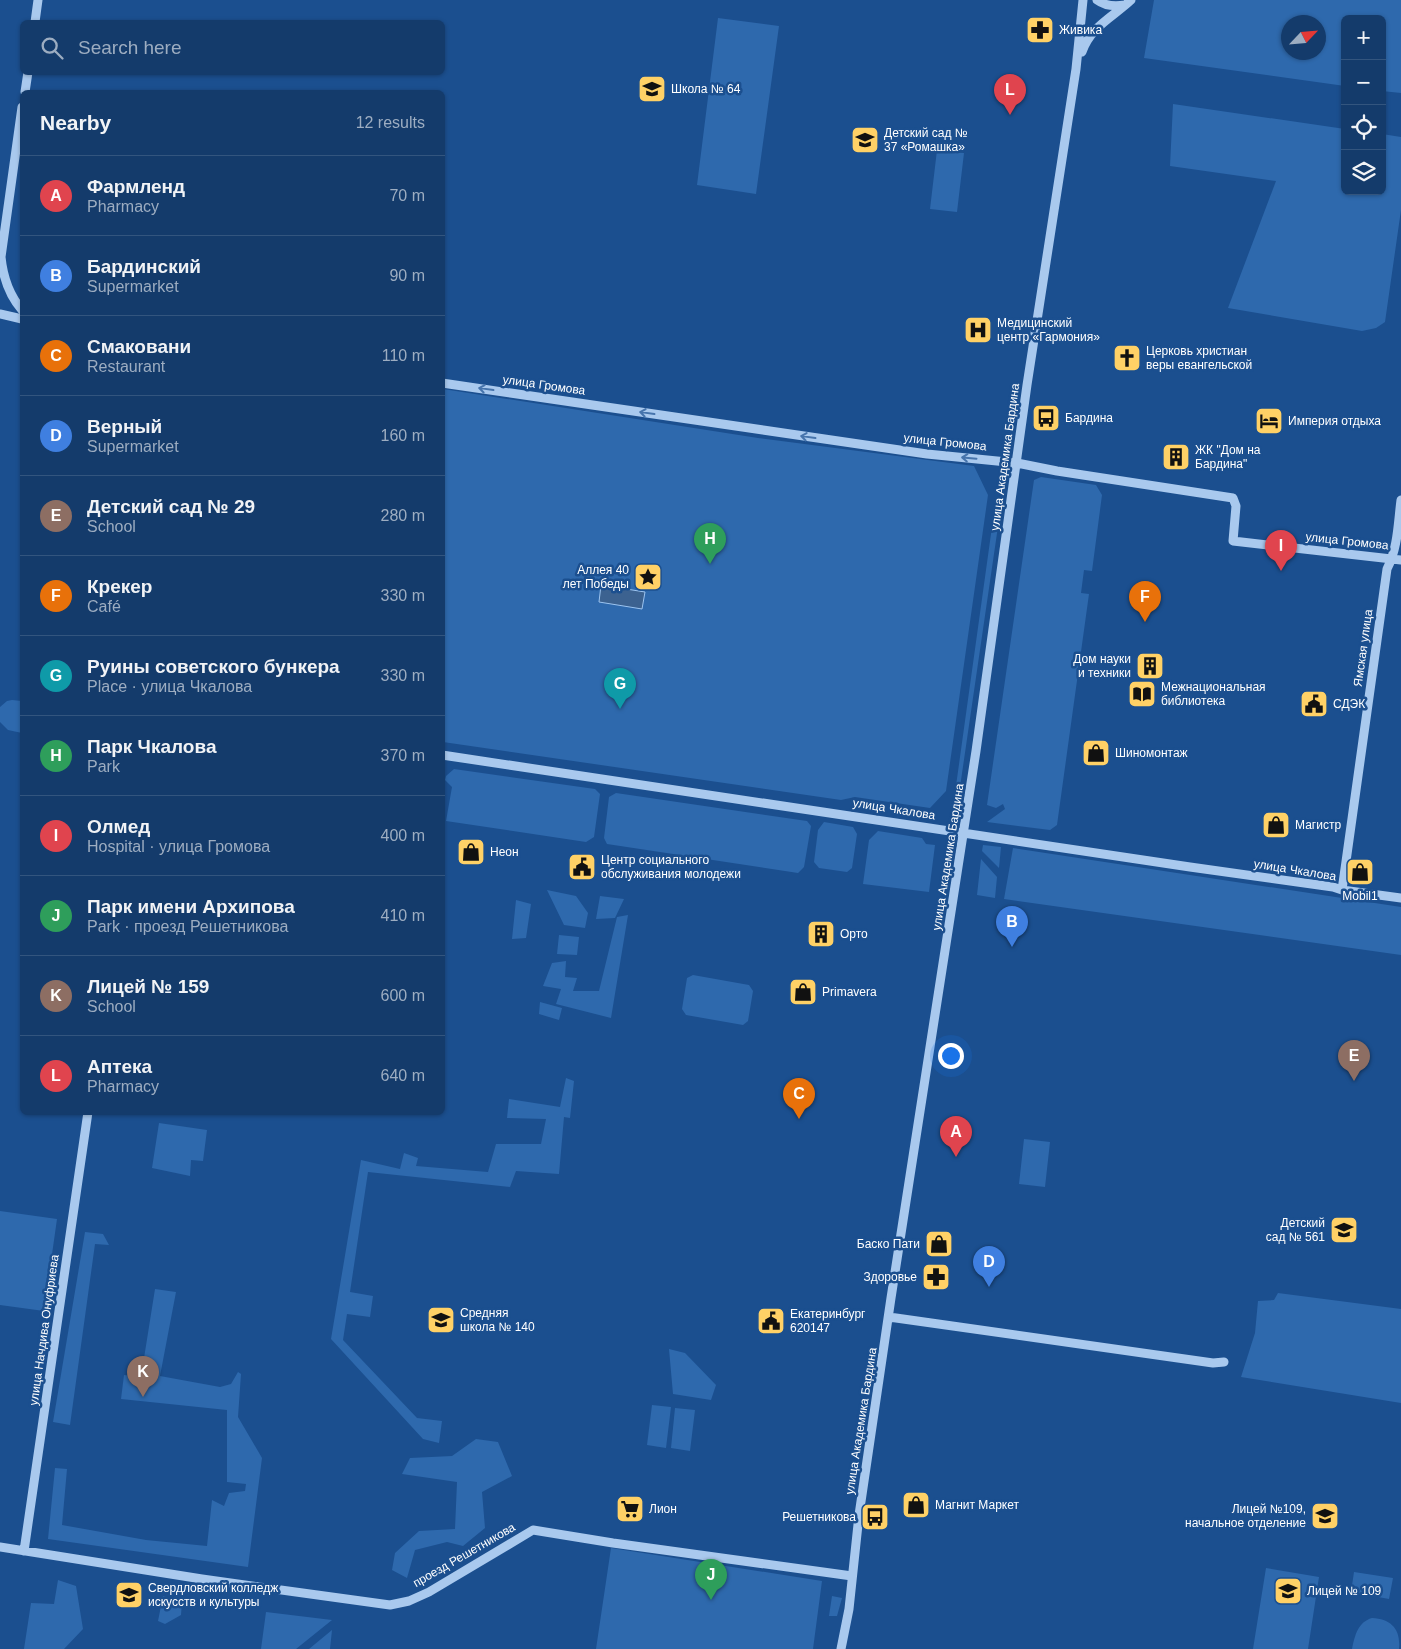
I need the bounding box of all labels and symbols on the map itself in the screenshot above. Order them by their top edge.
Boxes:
pharmacy icon: Живика [1025,15,1055,45]
north arrow [1281,15,1326,60]
place label: Живика [1059,23,1102,37]
school or university icon: Школа № 64 [637,74,667,104]
pin: L [994,74,1026,115]
place label: Школа № 64 [671,82,741,96]
school or university icon: Детский сад № 37 «Ромашка» [850,125,880,155]
place label: Детский сад № 37 «Ромашка» [884,126,968,154]
hospital icon: Медицинский центр «Гармония» [963,315,993,345]
place label: Медицинский центр «Гармония» [997,316,1100,344]
church icon: Церковь христиан веры евангельской [1112,343,1142,373]
place label: Церковь христиан веры евангельской [1146,344,1252,372]
street label: улица Громова [502,372,587,398]
street label: улица Академика Бардина [988,382,1022,532]
one-way arrow [478,384,494,394]
bus stop icon: Бардина [1031,403,1061,433]
hotel icon: Империя отдыха [1254,406,1284,436]
one-way arrow [639,408,655,418]
place label: Бардина [1065,411,1113,425]
place label: Империя отдыха [1288,414,1381,428]
street label: улица Громова [903,431,987,453]
one-way arrow [800,432,816,442]
building icon: ЖК "Дом на Бардина" [1161,442,1191,472]
place label: ЖК "Дом на Бардина" [1195,443,1261,471]
one-way arrow [961,453,977,463]
pin: H [694,523,726,564]
pin: I [1265,530,1297,571]
street label: улица Громова [1305,530,1389,552]
place icon: Аллея 40 лет Победы [633,562,663,592]
place label: Аллея 40 лет Победы [563,563,629,591]
pin: F [1129,581,1161,622]
street label: Ямская улица [1351,608,1375,688]
building icon: Дом науки и техники [1135,651,1165,681]
place label: Дом науки и техники [1073,652,1131,680]
pin: G [604,668,636,709]
library icon: Межнациональная библиотека [1127,679,1157,709]
place label: Межнациональная библиотека [1161,680,1266,708]
public building icon: СДЭК [1299,689,1329,719]
place label: СДЭК [1333,697,1365,711]
shop icon: Шиномонтаж [1081,738,1111,768]
place label: Шиномонтаж [1115,746,1188,760]
street label: улица Академика Бардина [929,782,967,931]
street label: улица Чкалова [852,796,937,822]
shop icon: Магистр [1261,810,1291,840]
place label: Магистр [1295,818,1341,832]
shop icon: Неон [456,837,486,867]
place label: Неон [490,845,519,859]
public building icon: Центр социального обслуживания молодежи [567,852,597,882]
place label: Центр социального обслуживания молодежи [601,853,741,881]
street label: улица Чкалова [1253,857,1338,883]
shop icon: Mobil1 [1345,857,1375,887]
place label: Mobil1 [1342,889,1378,903]
pin: B [996,906,1028,947]
building icon: Орто [806,919,836,949]
place label: Орто [840,927,868,941]
shop icon: Primavera [788,977,818,1007]
place label: Primavera [822,985,877,999]
pin: E [1338,1040,1370,1081]
your location [938,1043,964,1069]
pin: C [783,1078,815,1119]
pin: A [940,1116,972,1157]
school or university icon: Детский сад № 561 [1329,1215,1359,1245]
place label: Детский сад № 561 [1266,1216,1325,1244]
shop icon: Баско Пати [924,1229,954,1259]
place label: Баско Пати [857,1237,920,1251]
pin: D [973,1246,1005,1287]
street label: улица Начдива Онуфриева [26,1253,62,1406]
pharmacy icon: Здоровье [921,1262,951,1292]
place label: Здоровье [863,1270,917,1284]
school or university icon: Средняя школа № 140 [426,1305,456,1335]
place label: Средняя школа № 140 [460,1306,535,1334]
public building icon: Екатеринбург 620147 [756,1306,786,1336]
place label: Екатеринбург 620147 [790,1307,866,1335]
street label: улица Академика Бардина [842,1346,880,1495]
pin: K [127,1356,159,1397]
shop icon: Магнит Маркет [901,1490,931,1520]
supermarket icon: Лион [615,1494,645,1524]
place label: Магнит Маркет [935,1498,1019,1512]
school or university icon: Лицей №109, начальное отделение [1310,1501,1340,1531]
place label: Лион [649,1502,677,1516]
bus stop icon: Решетникова [860,1502,890,1532]
place label: Лицей №109, начальное отделение [1185,1502,1306,1530]
place label: Решетникова [782,1510,856,1524]
street label: проезд Решетникова [410,1520,518,1590]
pin: J [695,1559,727,1600]
school or university icon: Лицей № 109 [1273,1576,1303,1606]
school or university icon: Свердловский колледж искусств и культуры [114,1580,144,1610]
place label: Свердловский колледж искусств и культуры [148,1581,278,1609]
place label: Лицей № 109 [1307,1584,1382,1598]

